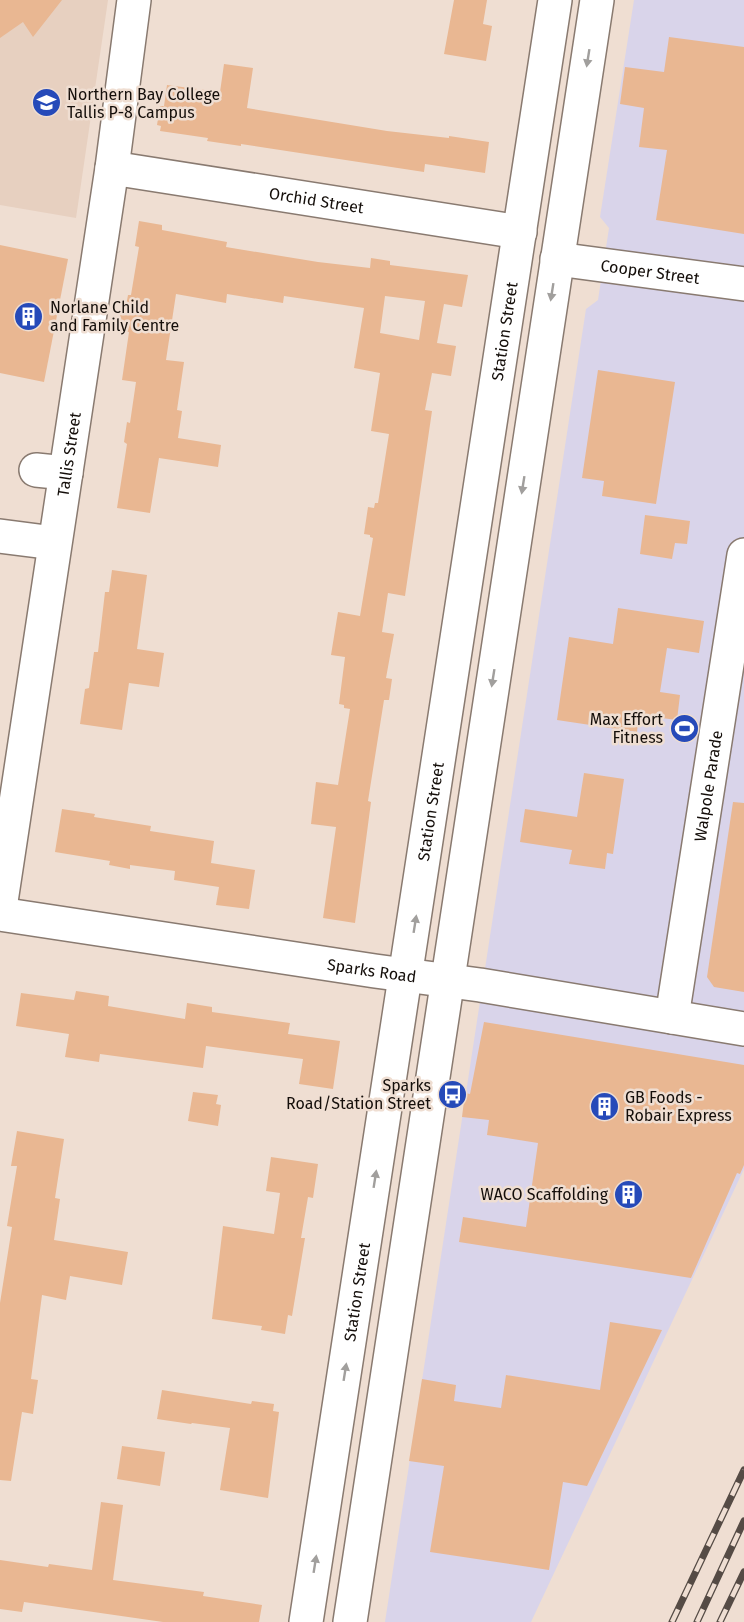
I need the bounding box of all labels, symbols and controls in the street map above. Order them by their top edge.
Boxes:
one-way arrow [584,48,593,67]
place label: Northern Bay College Tallis P-8 Campus [67,85,220,122]
school or university icon: Northern Bay College Tallis P-8 Campus [30,87,62,119]
street label: Orchid Street [268,184,365,217]
street label: Cooper Street [600,256,701,288]
street label: Station Street [488,280,522,382]
one-way arrow [548,283,557,302]
place label: Norlane Child and Family Centre [50,298,179,335]
building icon: Norlane Child and Family Centre [13,300,45,332]
street label: Tallis Street [53,411,85,498]
one-way arrow [518,475,527,494]
one-way arrow [489,668,498,687]
place label: Max Effort Fitness [590,710,663,747]
sports icon: Max Effort Fitness [668,712,700,744]
street label: Walpole Parade [690,729,727,843]
street label: Station Street [414,761,448,862]
one-way arrow [410,914,419,933]
street label: Sparks Road [326,955,417,986]
place label: Sparks Road/Station Street [286,1076,431,1113]
bus stop icon: Sparks Road/Station Street [436,1078,468,1110]
place label: GB Foods - Robair Express [625,1088,732,1125]
building icon: GB Foods - Robair Express [588,1090,620,1122]
one-way arrow [371,1169,380,1188]
building icon: WACO Scaffolding [613,1178,645,1210]
place label: WACO Scaffolding [481,1185,609,1204]
street label: Station Street [340,1241,374,1343]
one-way arrow [341,1362,350,1381]
one-way arrow [311,1555,320,1574]

